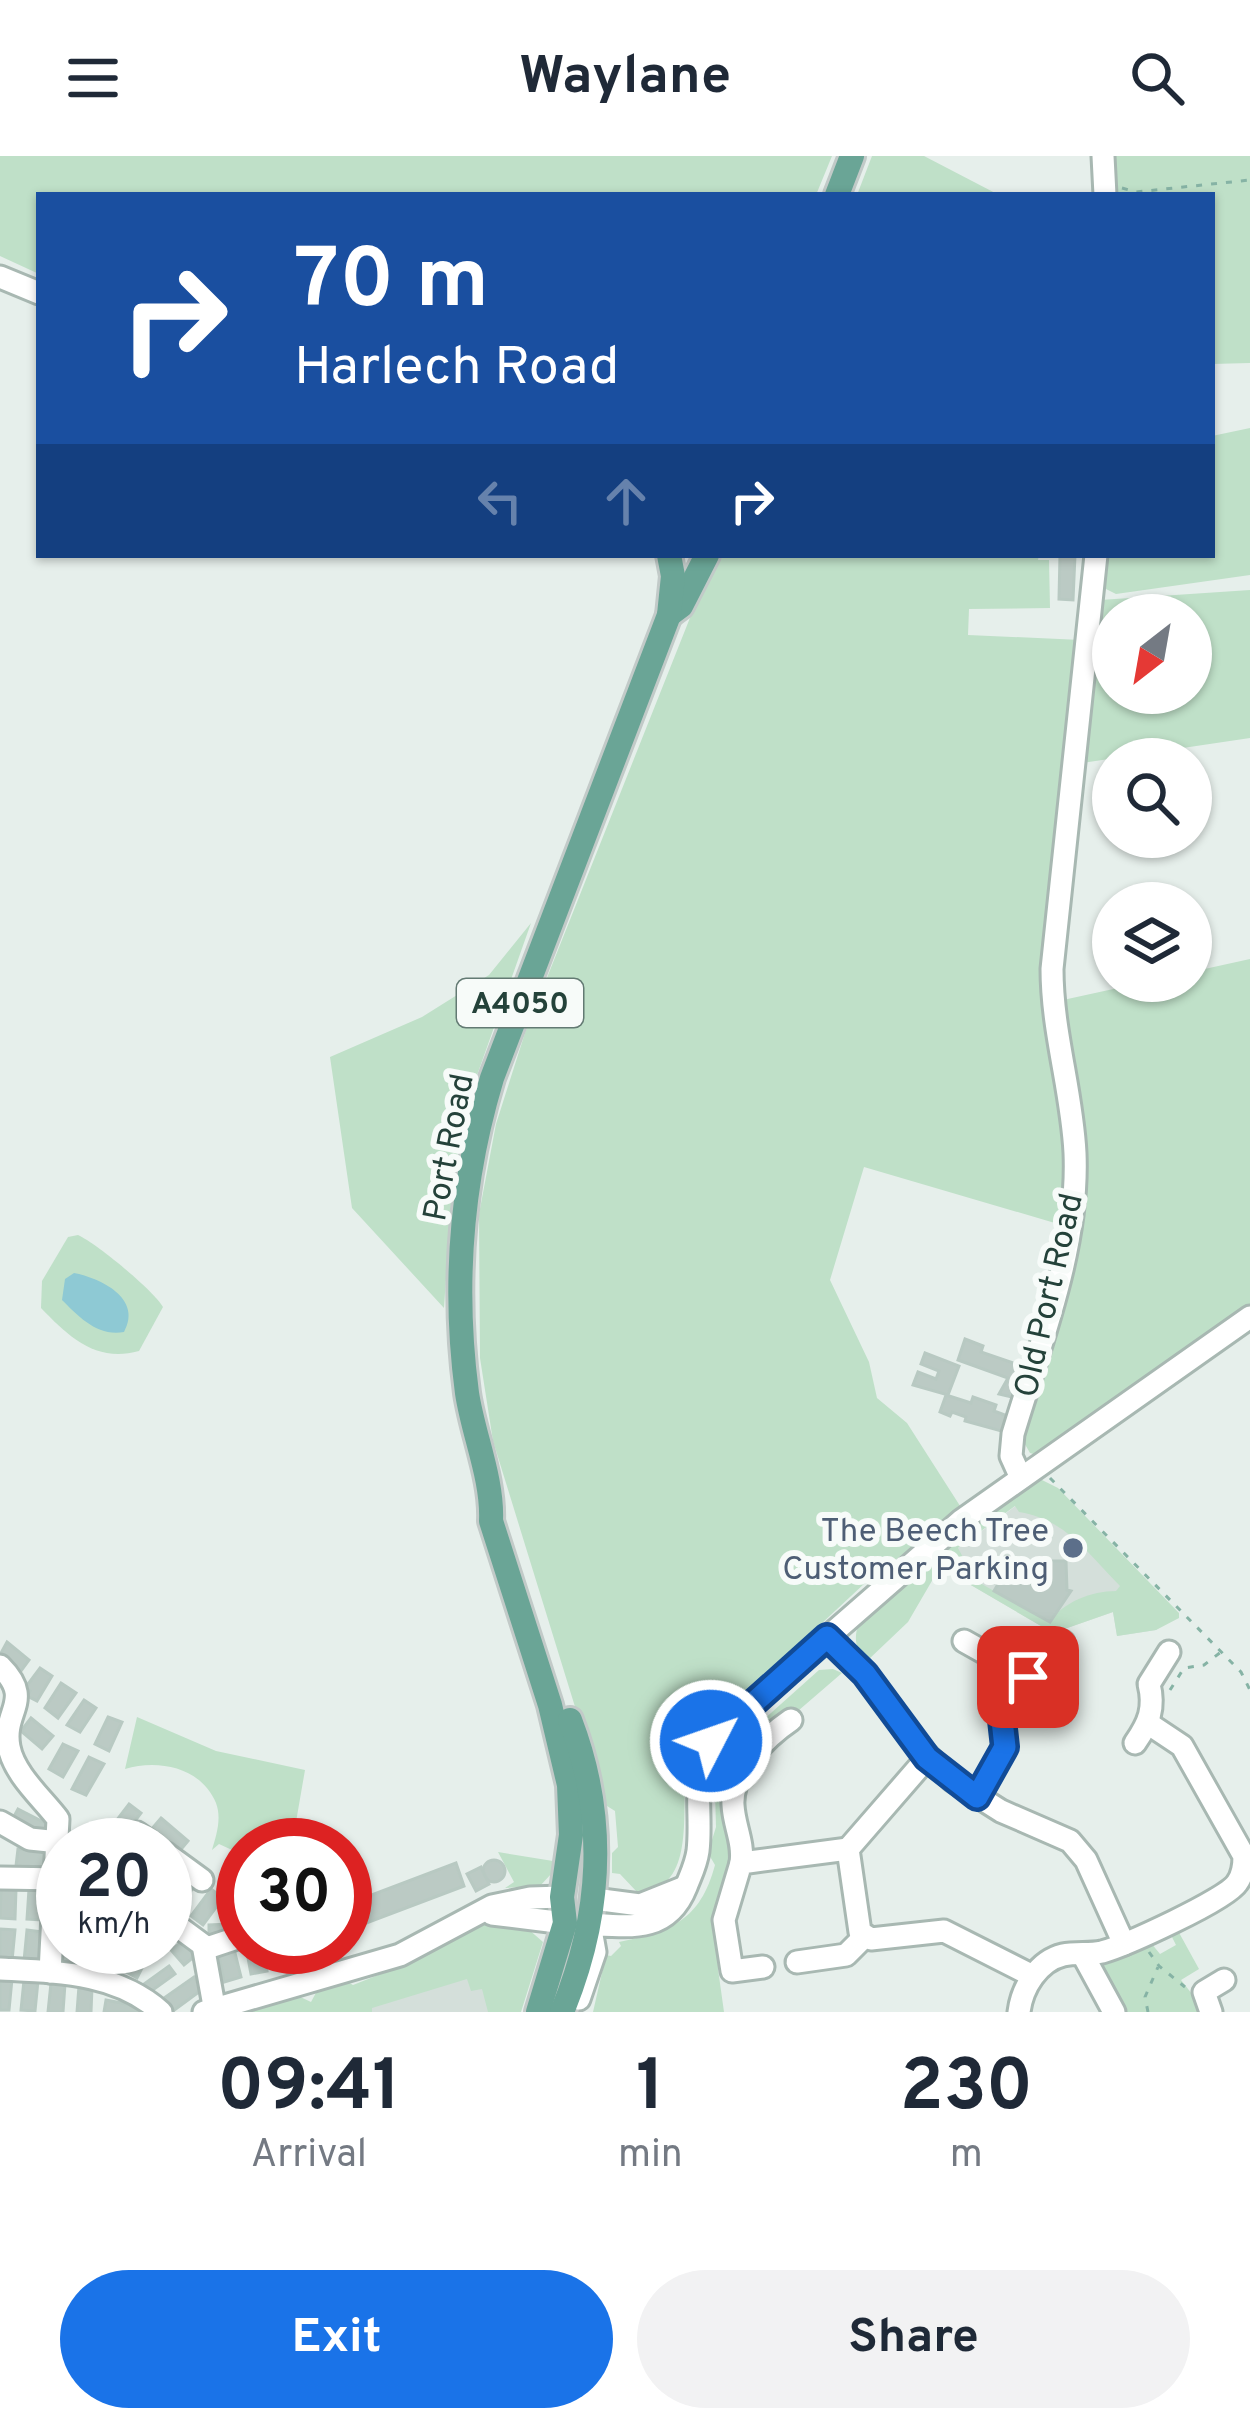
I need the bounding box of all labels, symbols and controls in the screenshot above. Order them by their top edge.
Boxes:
text: Waylane [519,44,731,113]
icon: menu [60,45,126,111]
icon: search [1124,45,1190,111]
text: 70 m [294,231,489,337]
icon: right [96,240,252,396]
text: Harlech Road [294,335,619,404]
icon: left [467,468,533,534]
icon: ahead [593,468,659,534]
icon: right [719,468,785,534]
north arrow [1092,594,1212,714]
map controls [1092,594,1212,1002]
button: search [1092,738,1212,858]
button: layers [1092,882,1212,1002]
road number: A4050 [457,979,583,1027]
street label: Port Road [416,1071,486,1225]
street label: Old Port Road [1007,1190,1095,1402]
place label: The Beech Tree Customer Parking [782,1512,1049,1592]
marker: The Beech Tree Customer Parking [1060,1535,1086,1561]
pin [977,1626,1079,1728]
icon: arrive [995,1644,1061,1710]
position arrow [648,1678,774,1804]
speed limit sign: 30 [216,1818,372,1974]
text: 20 [76,1843,152,1919]
text: km/h [78,1907,150,1944]
text: 09:41 [217,2044,401,2136]
text: 1 [636,2044,665,2136]
text: 230 [900,2044,1033,2136]
text: Arrival [251,2132,367,2181]
text: min [618,2132,683,2181]
text: m [950,2132,983,2181]
button: Exit [60,2270,613,2408]
button: Share [637,2270,1190,2408]

